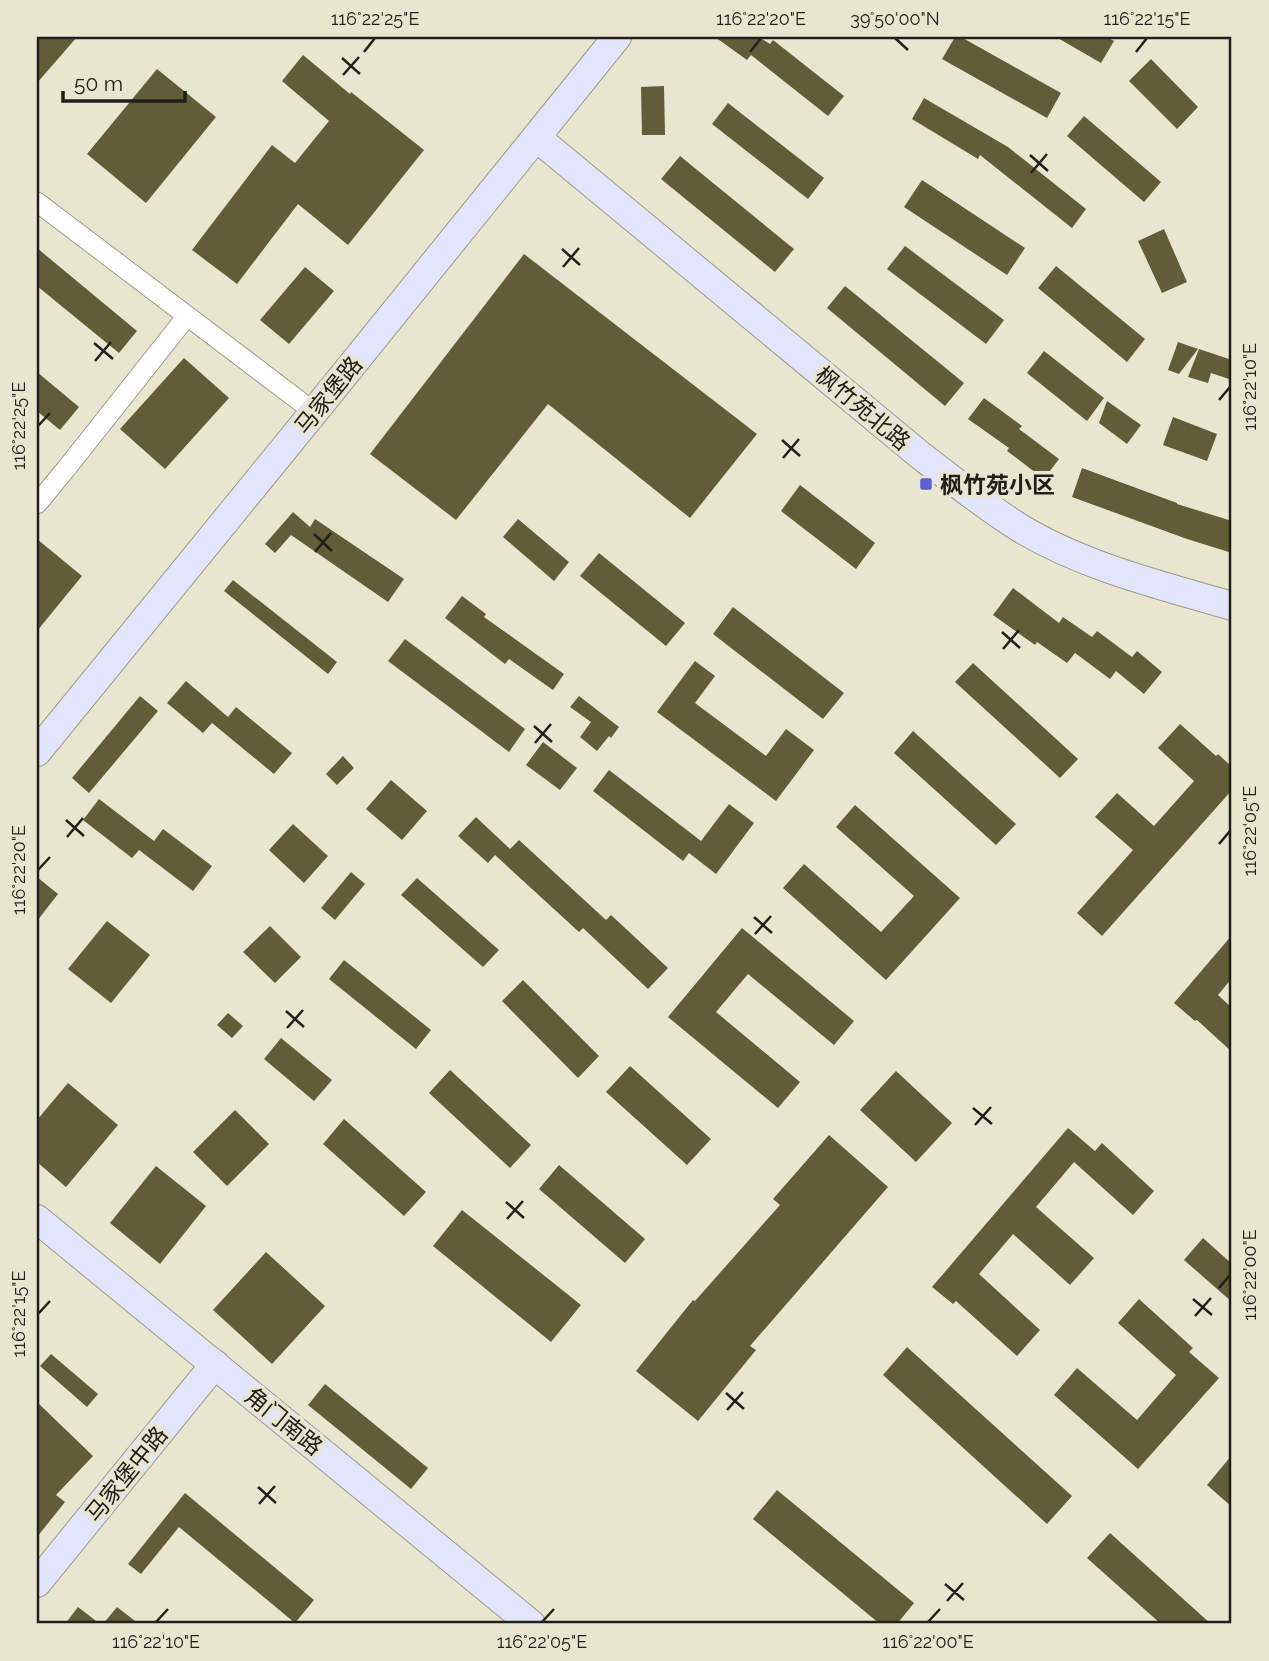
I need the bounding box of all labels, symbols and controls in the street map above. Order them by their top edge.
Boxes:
text: 116°22'25"E [331,8,419,29]
text: 116°22'20"E [716,8,806,29]
text: 39°50'00"N [850,8,940,29]
text: 116°22'15"E [1103,8,1191,29]
scale bar [63,60,186,104]
text: 50 m [74,71,123,96]
text: 116°22'10"E [1239,343,1260,431]
street label: 马家堡路 [289,351,367,439]
street label: 枫竹苑北路 [810,361,916,455]
text: 116°22'25"E [8,382,29,470]
place label: 枫竹苑小区 [940,471,1055,498]
marker: 枫竹苑小区 [918,476,934,492]
text: 116°22'05"E [1239,786,1260,876]
text: 116°22'20"E [8,825,29,915]
text: 116°22'00"E [1239,1229,1260,1321]
text: 116°22'15"E [8,1270,29,1358]
street label: 角门南路 [240,1382,328,1460]
street label: 马家堡中路 [79,1421,173,1527]
text: 116°22'10"E [112,1631,200,1652]
text: 116°22'05"E [497,1631,587,1652]
text: 116°22'00"E [882,1631,974,1652]

